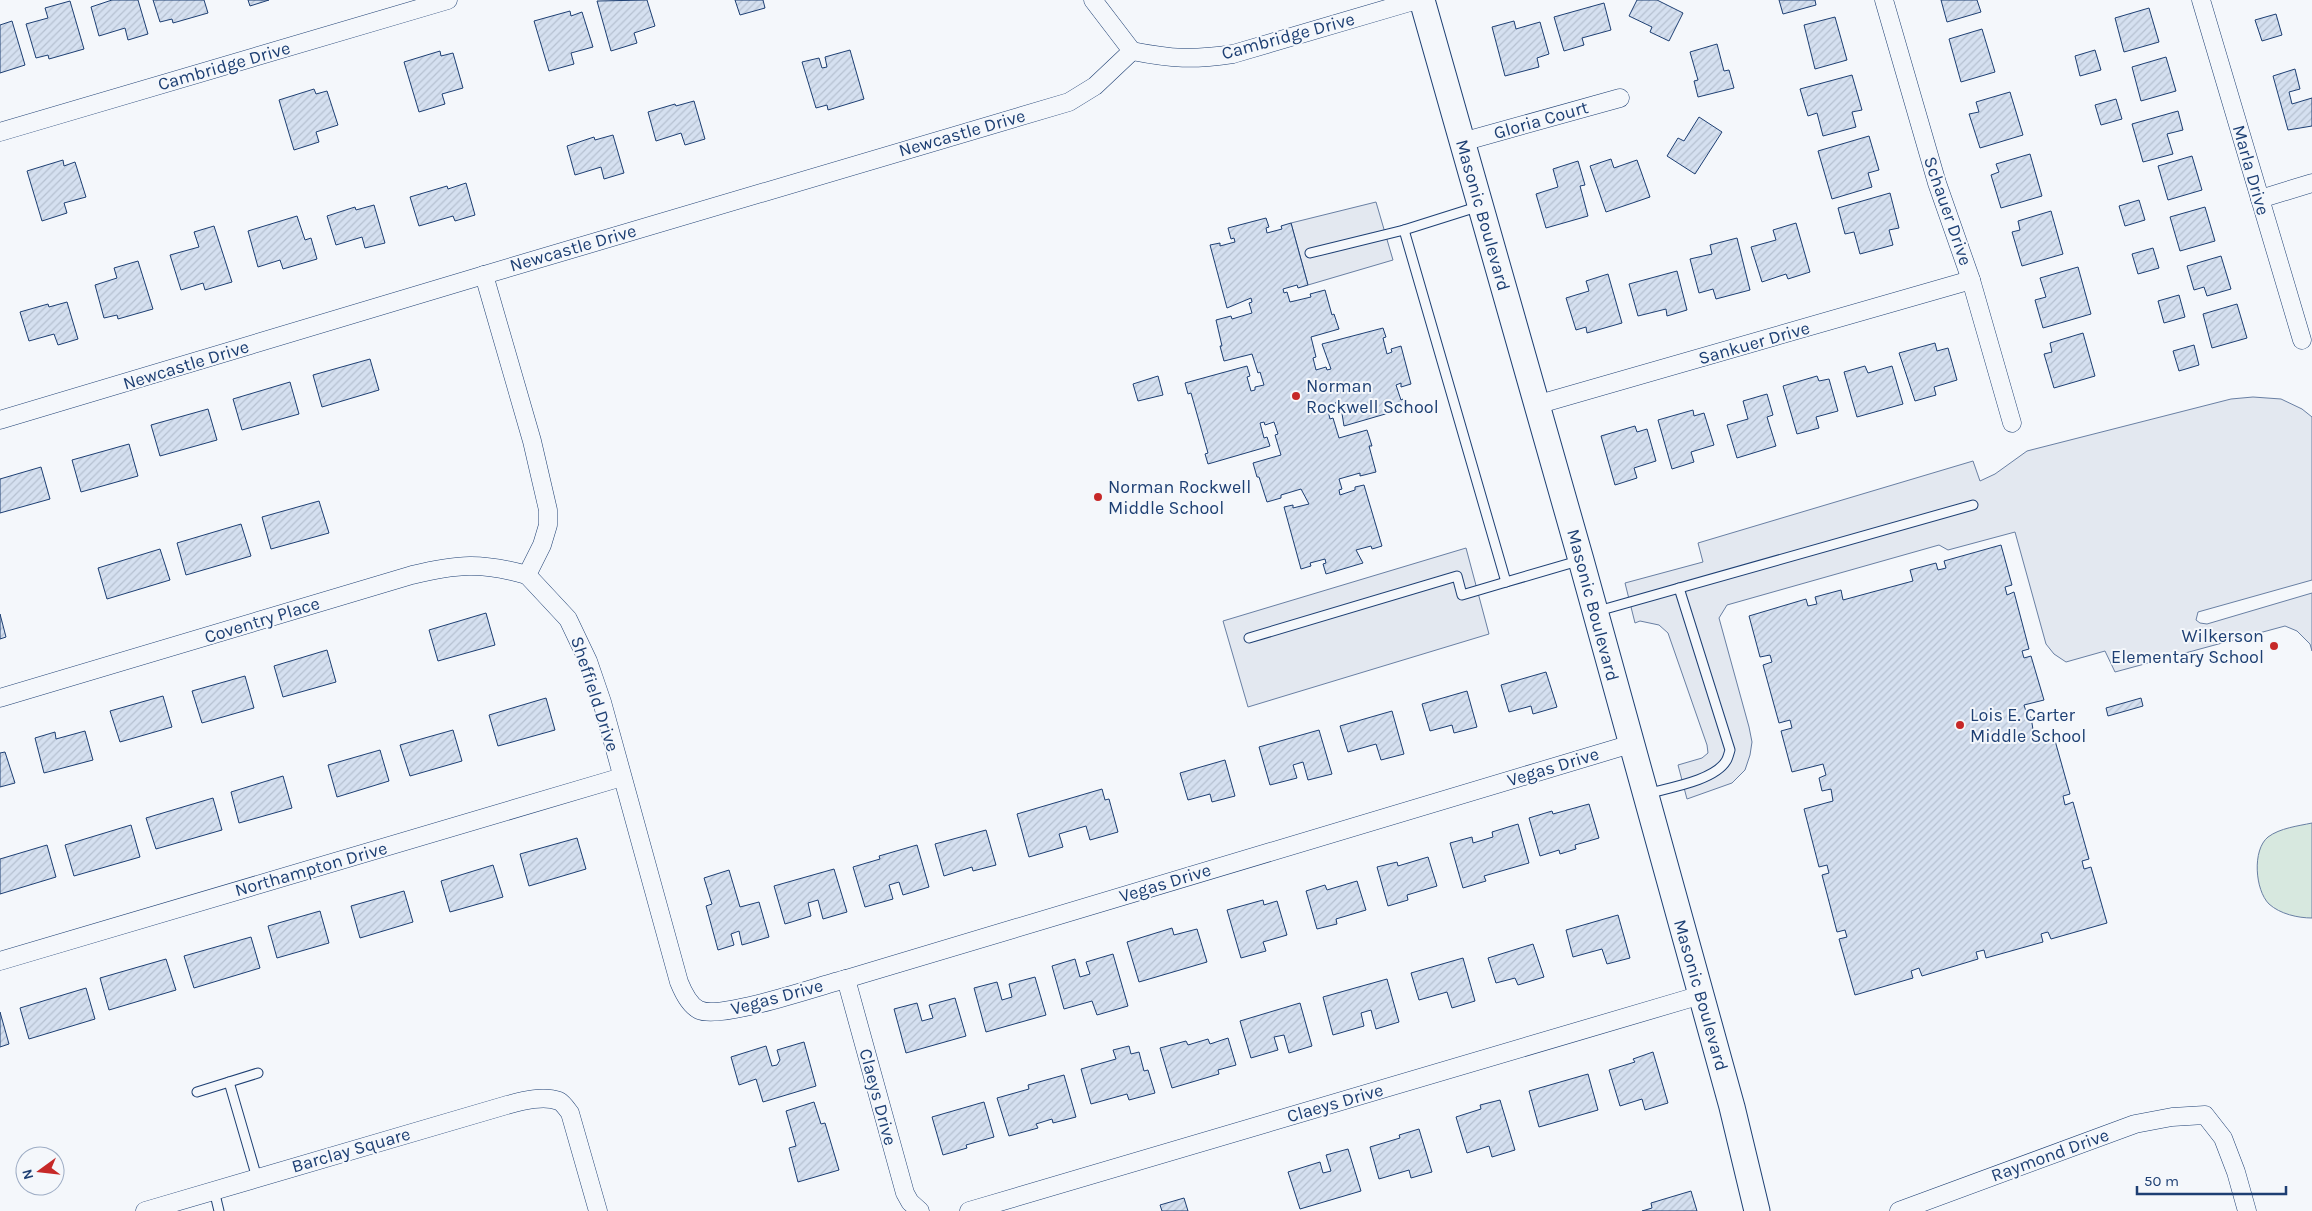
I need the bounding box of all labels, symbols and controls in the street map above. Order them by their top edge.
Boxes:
street label: Cambridge Drive [1219,8,1357,64]
street label: Cambridge Drive [155,37,293,95]
street label: Gloria Court [1491,96,1591,144]
street label: Newcastle Drive [896,104,1028,162]
street label: Marla Drive [2228,122,2274,218]
street label: Masonic Boulevard [1451,137,1515,293]
street label: Schauer Drive [1919,154,1977,268]
street label: Newcastle Drive [507,219,639,277]
street label: Sankuer Drive [1696,317,1812,369]
street label: Newcastle Drive [120,335,252,395]
place label: Norman Rockwell School [1306,375,1439,418]
marker: Norman Rockwell School [1290,390,1302,402]
place label: Norman Rockwell Middle School [1108,476,1251,519]
marker: Norman Rockwell Middle School [1092,491,1104,503]
street label: Masonic Boulevard [1562,527,1624,683]
street label: Coventry Place [202,592,322,648]
place label: Wilkerson Elementary School [2111,625,2264,668]
street label: Sheffield Drive [566,634,624,754]
marker: Wilkerson Elementary School [2268,640,2280,652]
place label: Lois E. Carter Middle School [1970,704,2086,747]
marker: Lois E. Carter Middle School [1954,719,1966,731]
street label: Vegas Drive [1505,743,1601,791]
street label: Northampton Drive [232,837,390,901]
street label: Vegas Drive [1117,859,1213,907]
street label: Masonic Boulevard [1669,917,1733,1073]
street label: Vegas Drive [728,974,826,1020]
street label: Claeys Drive [855,1046,901,1148]
street label: Claeys Drive [1284,1079,1386,1127]
street label: Barclay Square [289,1123,413,1177]
street label: Raymond Drive [1988,1123,2112,1187]
north arrow [15,1146,65,1196]
scale bar [2137,1164,2286,1196]
text: N [18,1167,37,1181]
text: 50 m [2144,1172,2179,1190]

